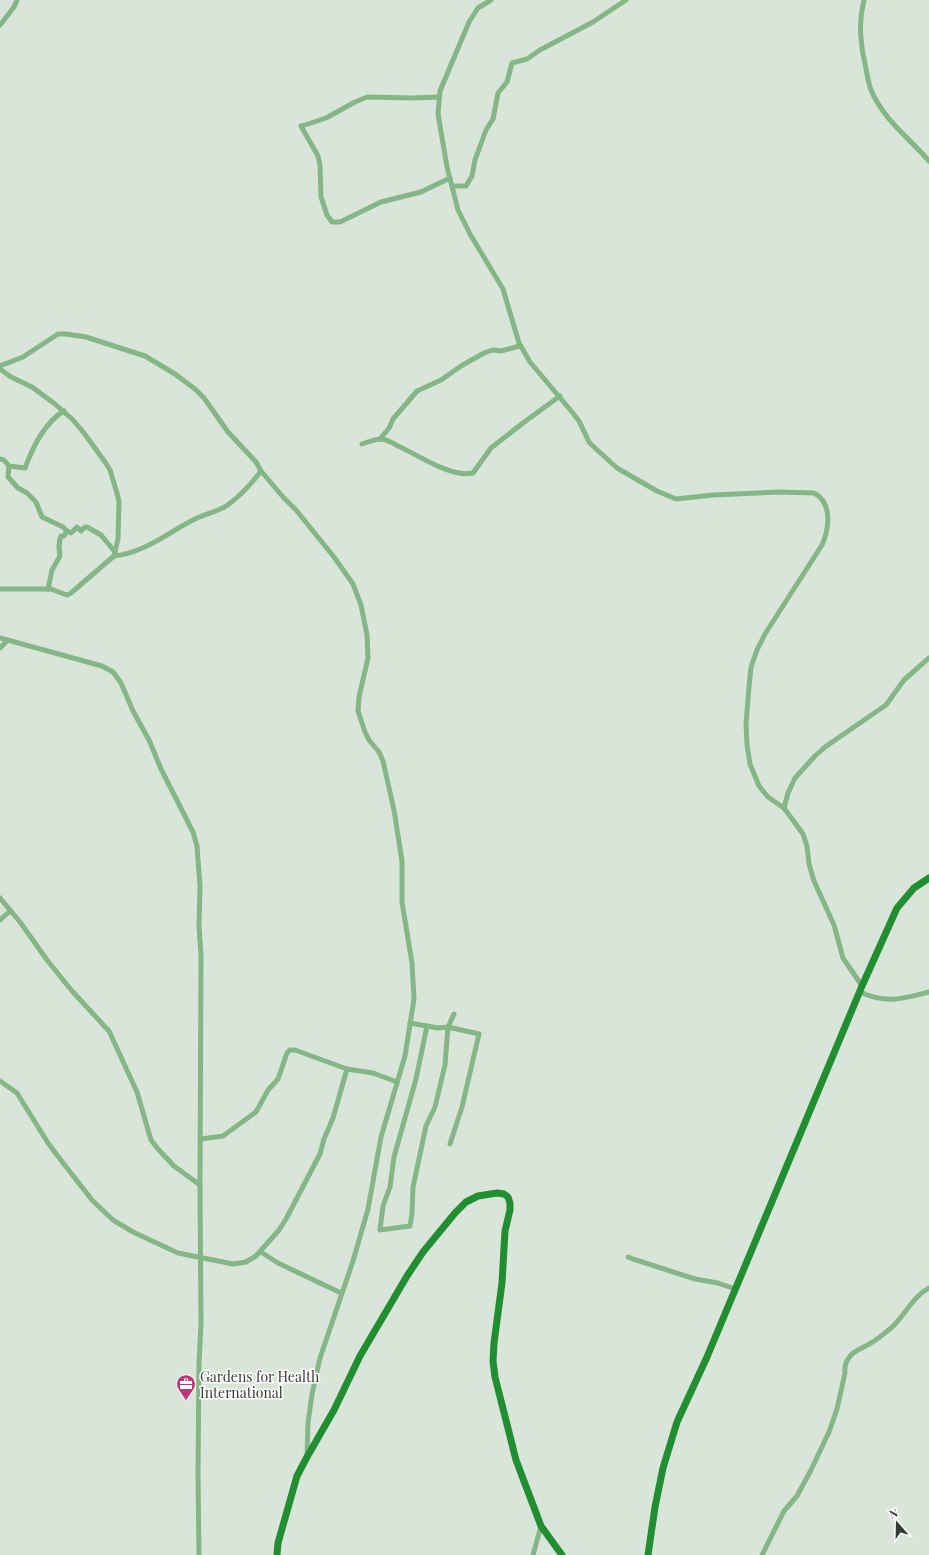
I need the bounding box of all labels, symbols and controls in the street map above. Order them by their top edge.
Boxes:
place label: Gardens for Health International [200,1367,320,1402]
office icon: Gardens for Health International [175,1373,197,1401]
north arrow [877,1503,917,1543]
text: N [887,1505,900,1522]

